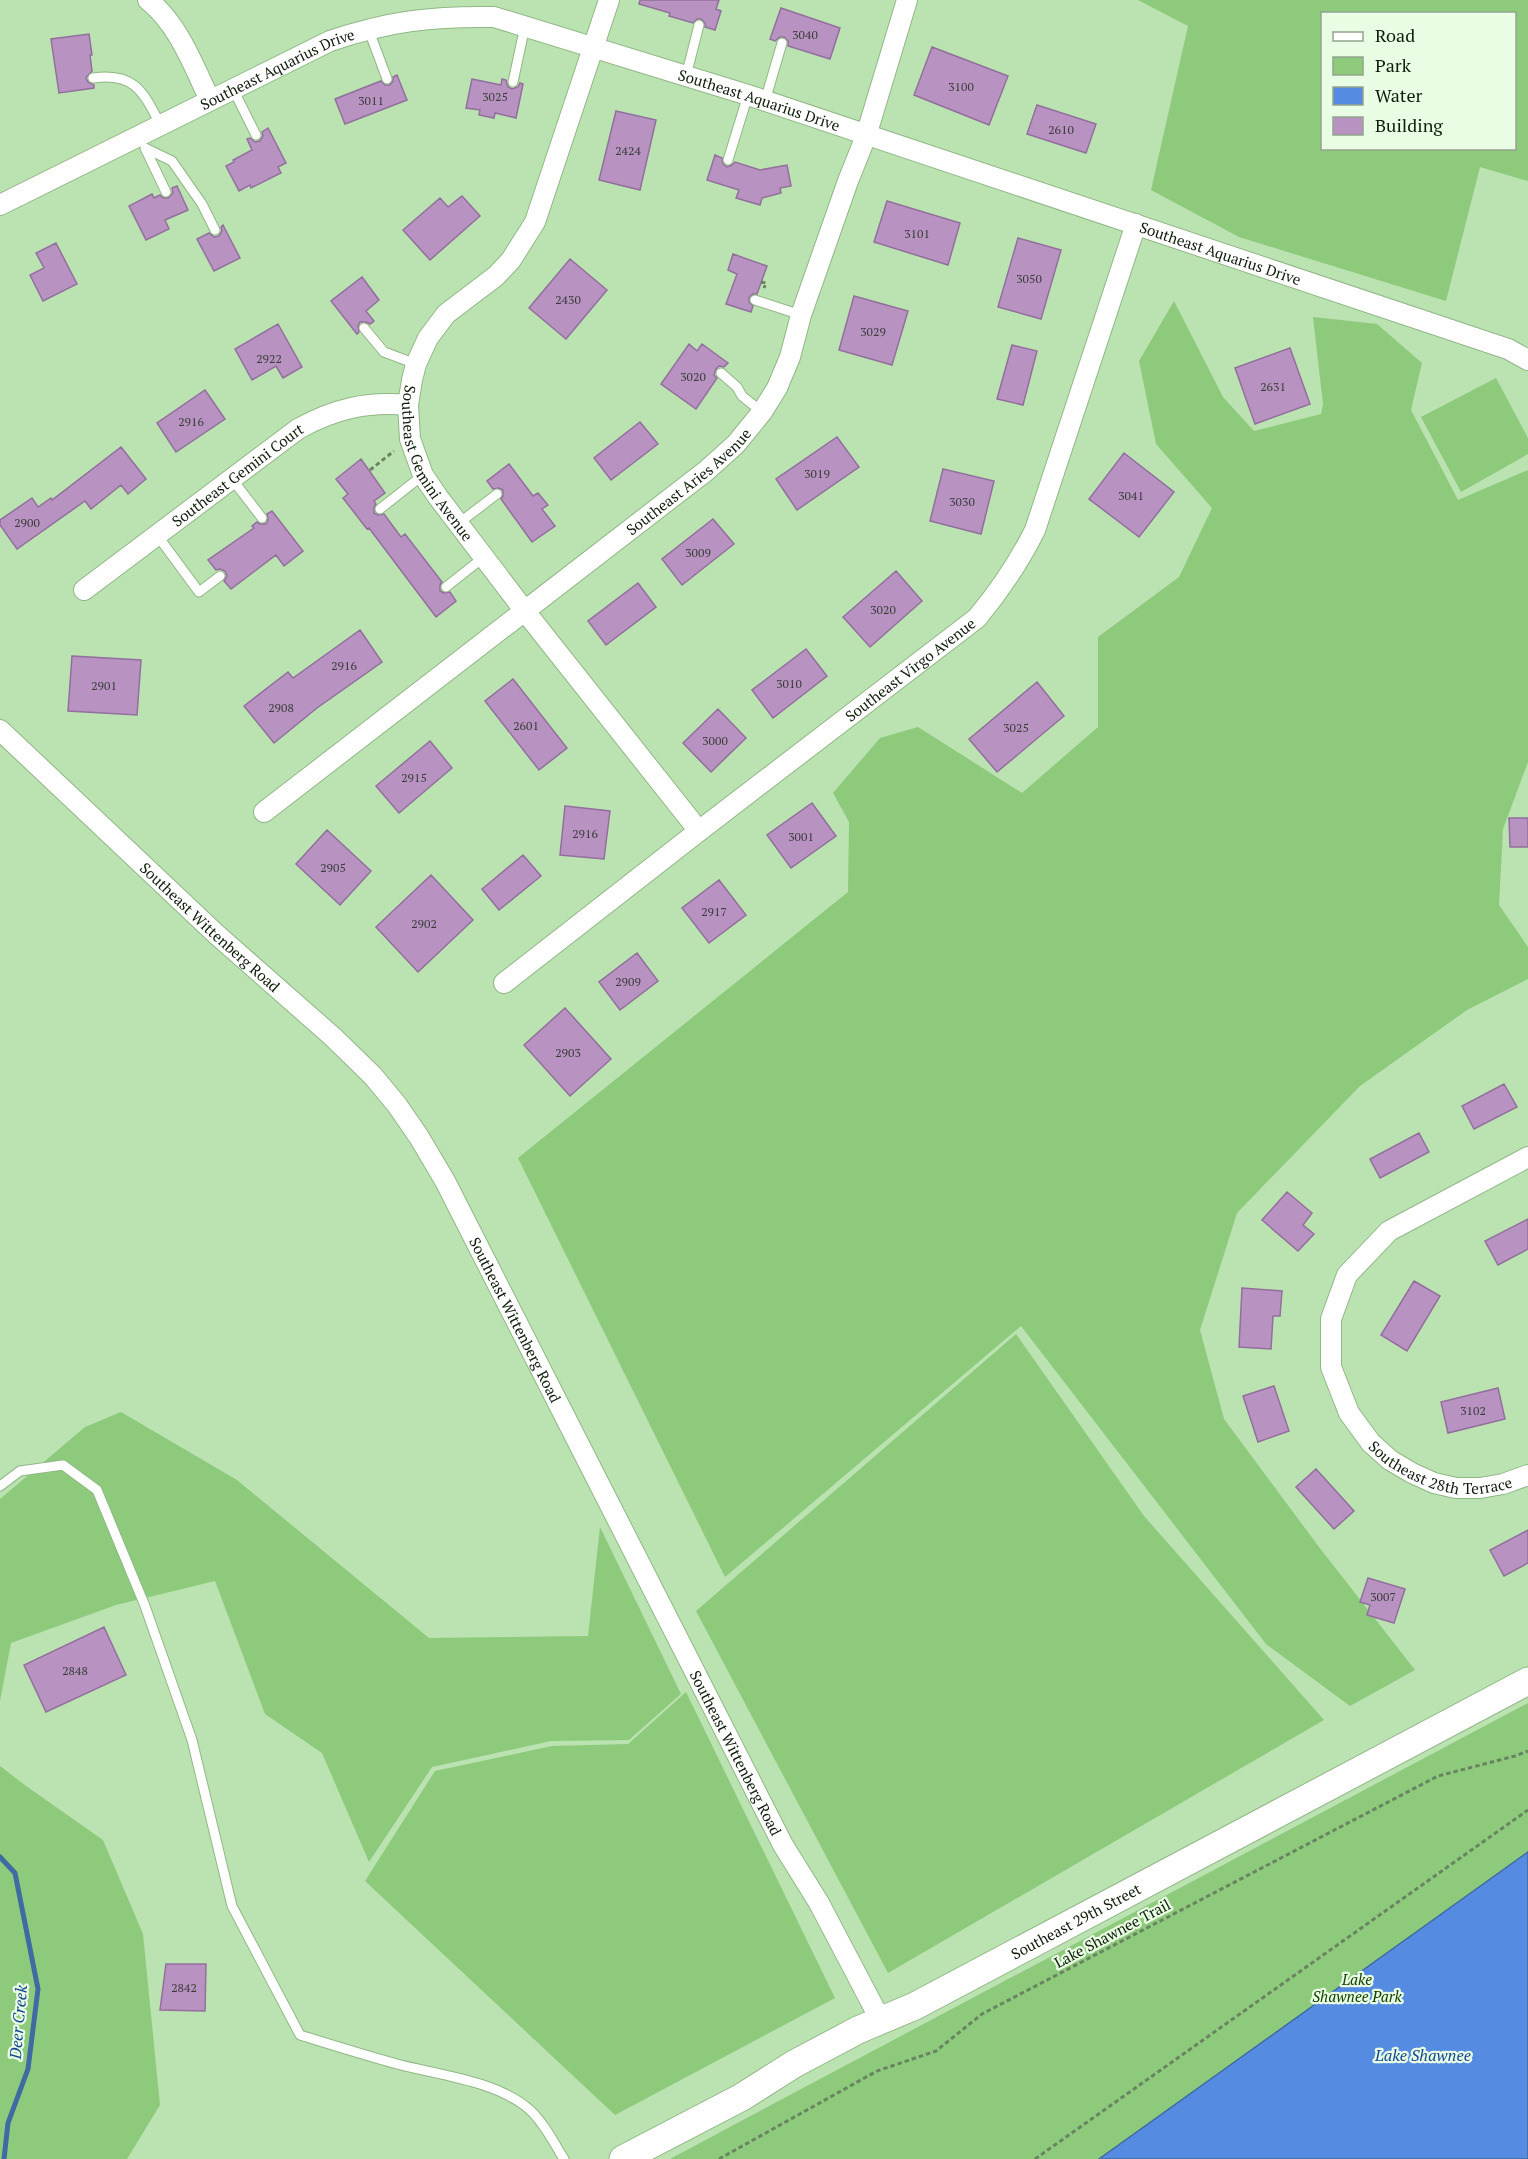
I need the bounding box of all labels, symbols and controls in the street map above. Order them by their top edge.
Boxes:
legend [1321,12,1516,150]
text: Road [1375,23,1415,47]
street label: Southeast Aquarius Drive [197,24,357,114]
house number: 3040 [792,27,818,42]
text: Park [1375,53,1412,77]
street label: Southeast Aquarius Drive [676,64,843,135]
house number: 3100 [948,79,974,94]
text: Water [1375,83,1422,107]
house number: 3025 [482,89,508,104]
house number: 3011 [358,93,384,108]
text: Building [1375,113,1443,137]
house number: 2610 [1048,122,1074,137]
house number: 2424 [615,143,641,158]
street label: Southeast Aquarius Drive [1137,217,1304,289]
house number: 3101 [904,226,930,241]
house number: 3050 [1016,271,1042,286]
house number: 2430 [555,292,581,307]
house number: 3029 [860,324,886,339]
house number: 2922 [256,351,282,366]
house number: 3020 [680,369,706,384]
house number: 2631 [1260,379,1286,394]
street label: Southeast Gemini Avenue [398,384,478,545]
house number: 2916 [178,414,204,429]
street label: Southeast Gemini Court [167,418,307,531]
street label: Southeast Aries Avenue [622,424,755,539]
house number: 3019 [804,466,830,481]
house number: 3041 [1118,488,1144,503]
house number: 3030 [949,494,975,509]
house number: 2900 [14,515,40,530]
house number: 3009 [685,545,711,560]
house number: 3020 [870,602,896,617]
street label: Southeast Virgo Avenue [841,613,979,726]
house number: 2916 [331,658,357,673]
house number: 3010 [776,676,802,691]
house number: 2901 [91,678,117,693]
house number: 2908 [268,700,294,715]
house number: 2601 [513,718,539,733]
house number: 3025 [1003,720,1029,735]
house number: 3000 [702,733,728,748]
house number: 2915 [401,770,427,785]
house number: 2916 [572,826,598,841]
house number: 3001 [788,829,814,844]
street label: Southeast Wittenberg Road [136,858,284,996]
house number: 2905 [320,860,346,875]
house number: 2917 [701,904,727,919]
house number: 2902 [411,916,437,931]
house number: 2909 [615,974,641,989]
house number: 2903 [555,1045,581,1060]
street label: Southeast Wittenberg Road [465,1234,566,1406]
house number: 3102 [1460,1403,1486,1418]
street label: Southeast 28th Terrace [1365,1436,1515,1499]
house number: 3007 [1370,1589,1396,1604]
house number: 2848 [62,1663,88,1678]
street label: Southeast Wittenberg Road [686,1667,786,1839]
street label: Southeast 29th Street [1007,1878,1145,1963]
street label: Lake Shawnee Trail [1050,1894,1174,1972]
park label: Lake Shawnee Park [1312,1969,1403,2006]
house number: 2842 [171,1980,197,1995]
water label: Deer Creek [4,1984,32,2061]
water label: Lake Shawnee [1374,2044,1471,2066]

